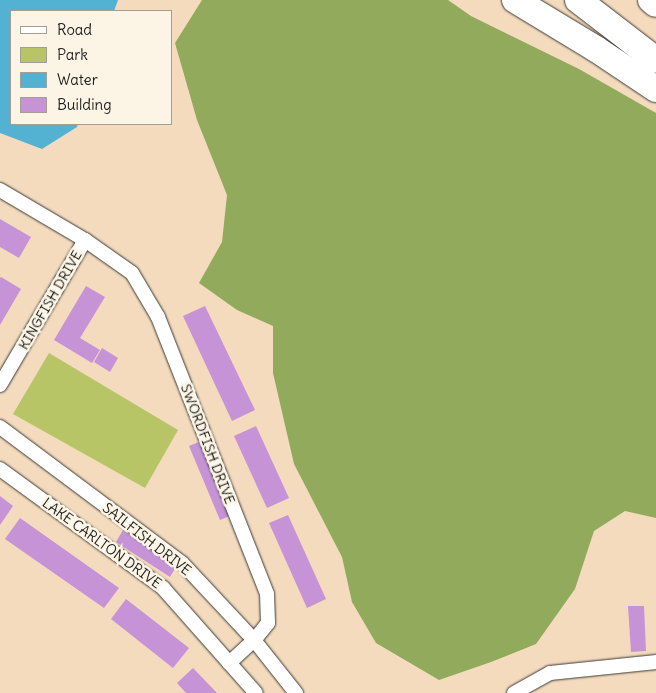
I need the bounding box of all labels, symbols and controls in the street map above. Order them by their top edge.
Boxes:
legend [10,10,172,125]
text: Road [57,20,92,39]
text: Park [57,45,88,64]
text: Water [57,70,98,89]
text: Building [57,95,112,114]
street label: KINGFISH DRIVE [15,247,85,353]
street label: SWORDFISH DRIVE [177,382,239,506]
street label: LAKE CARLTON DRIVE [39,494,165,592]
street label: SAILFISH DRIVE [99,499,195,579]

